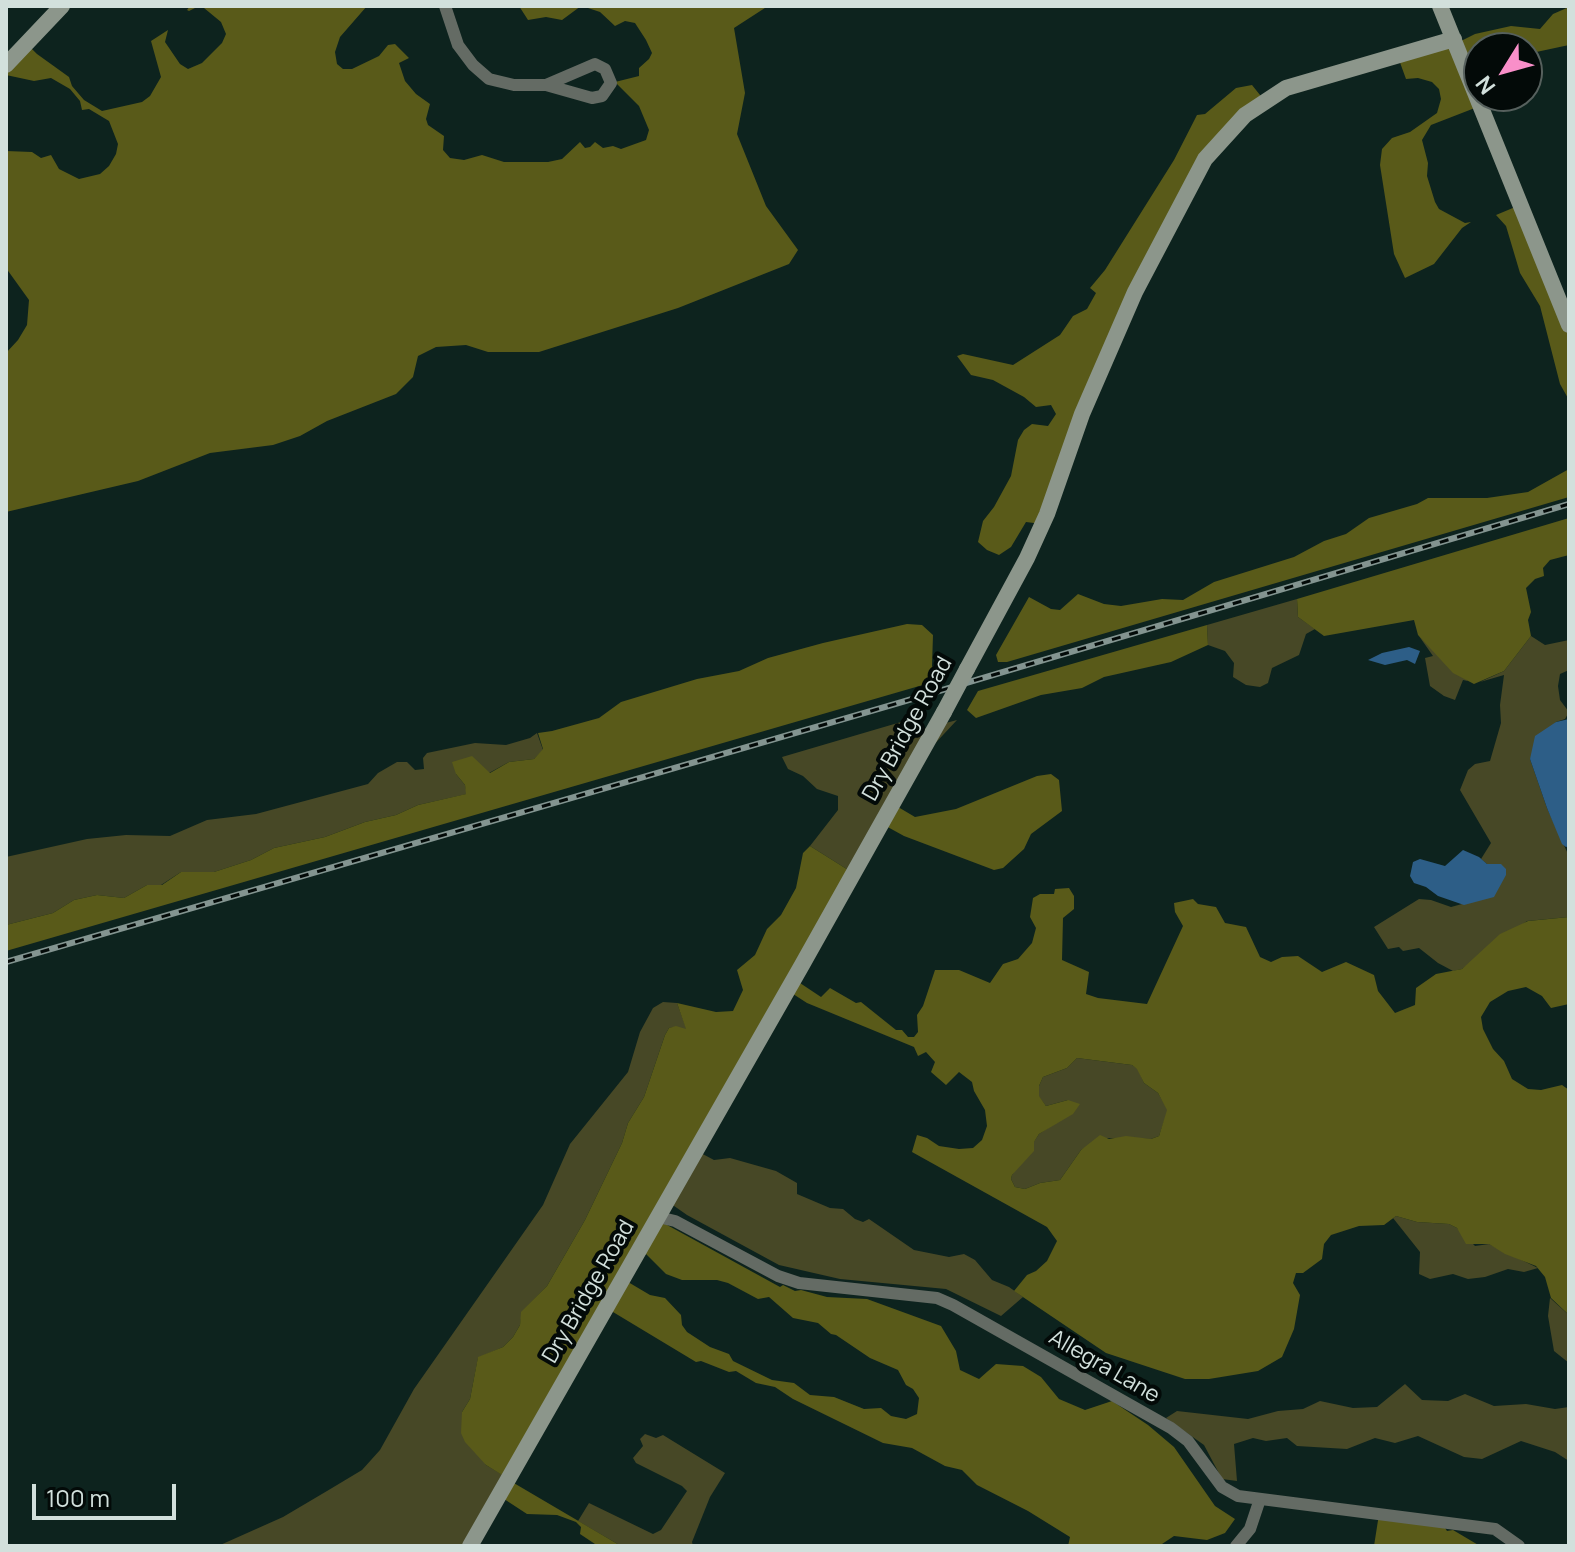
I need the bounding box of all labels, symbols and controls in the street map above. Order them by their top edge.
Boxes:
north arrow [1463,32,1543,112]
text: N [1469,70,1502,101]
street label: Dry Bridge Road [858,652,958,806]
street label: Dry Bridge Road [537,1216,641,1368]
street label: Allegra Lane [1044,1325,1164,1409]
scale bar [36,1468,180,1518]
text: 100 m [46,1481,110,1514]

